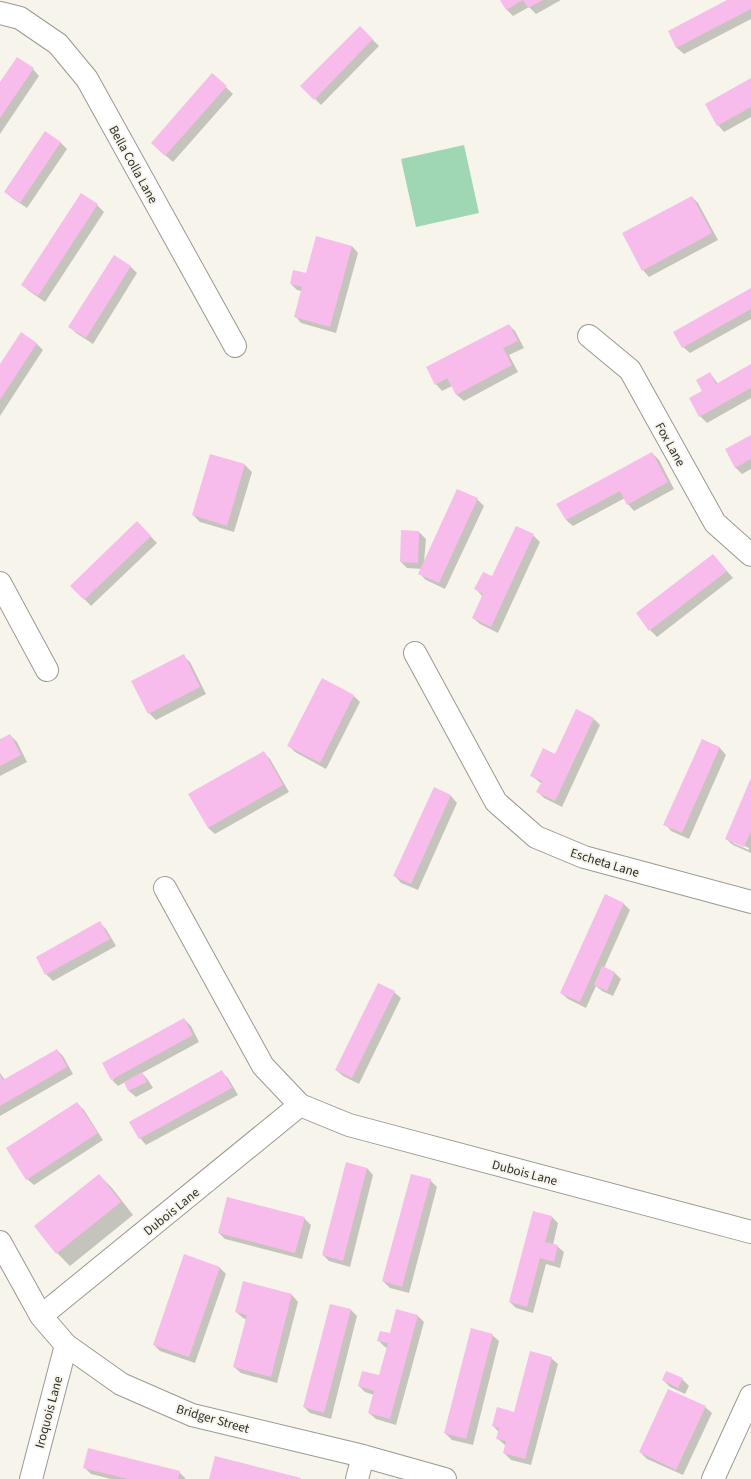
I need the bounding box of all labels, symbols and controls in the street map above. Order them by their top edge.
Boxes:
street label: Bella Colla Lane [104,122,162,207]
street label: Fox Lane [651,419,690,470]
street label: Escheta Lane [568,844,641,882]
street label: Dubois Lane [490,1156,559,1190]
street label: Dubois Lane [140,1184,203,1240]
street label: Iroquois Lane [31,1374,67,1450]
street label: Bridger Street [174,1400,252,1438]

